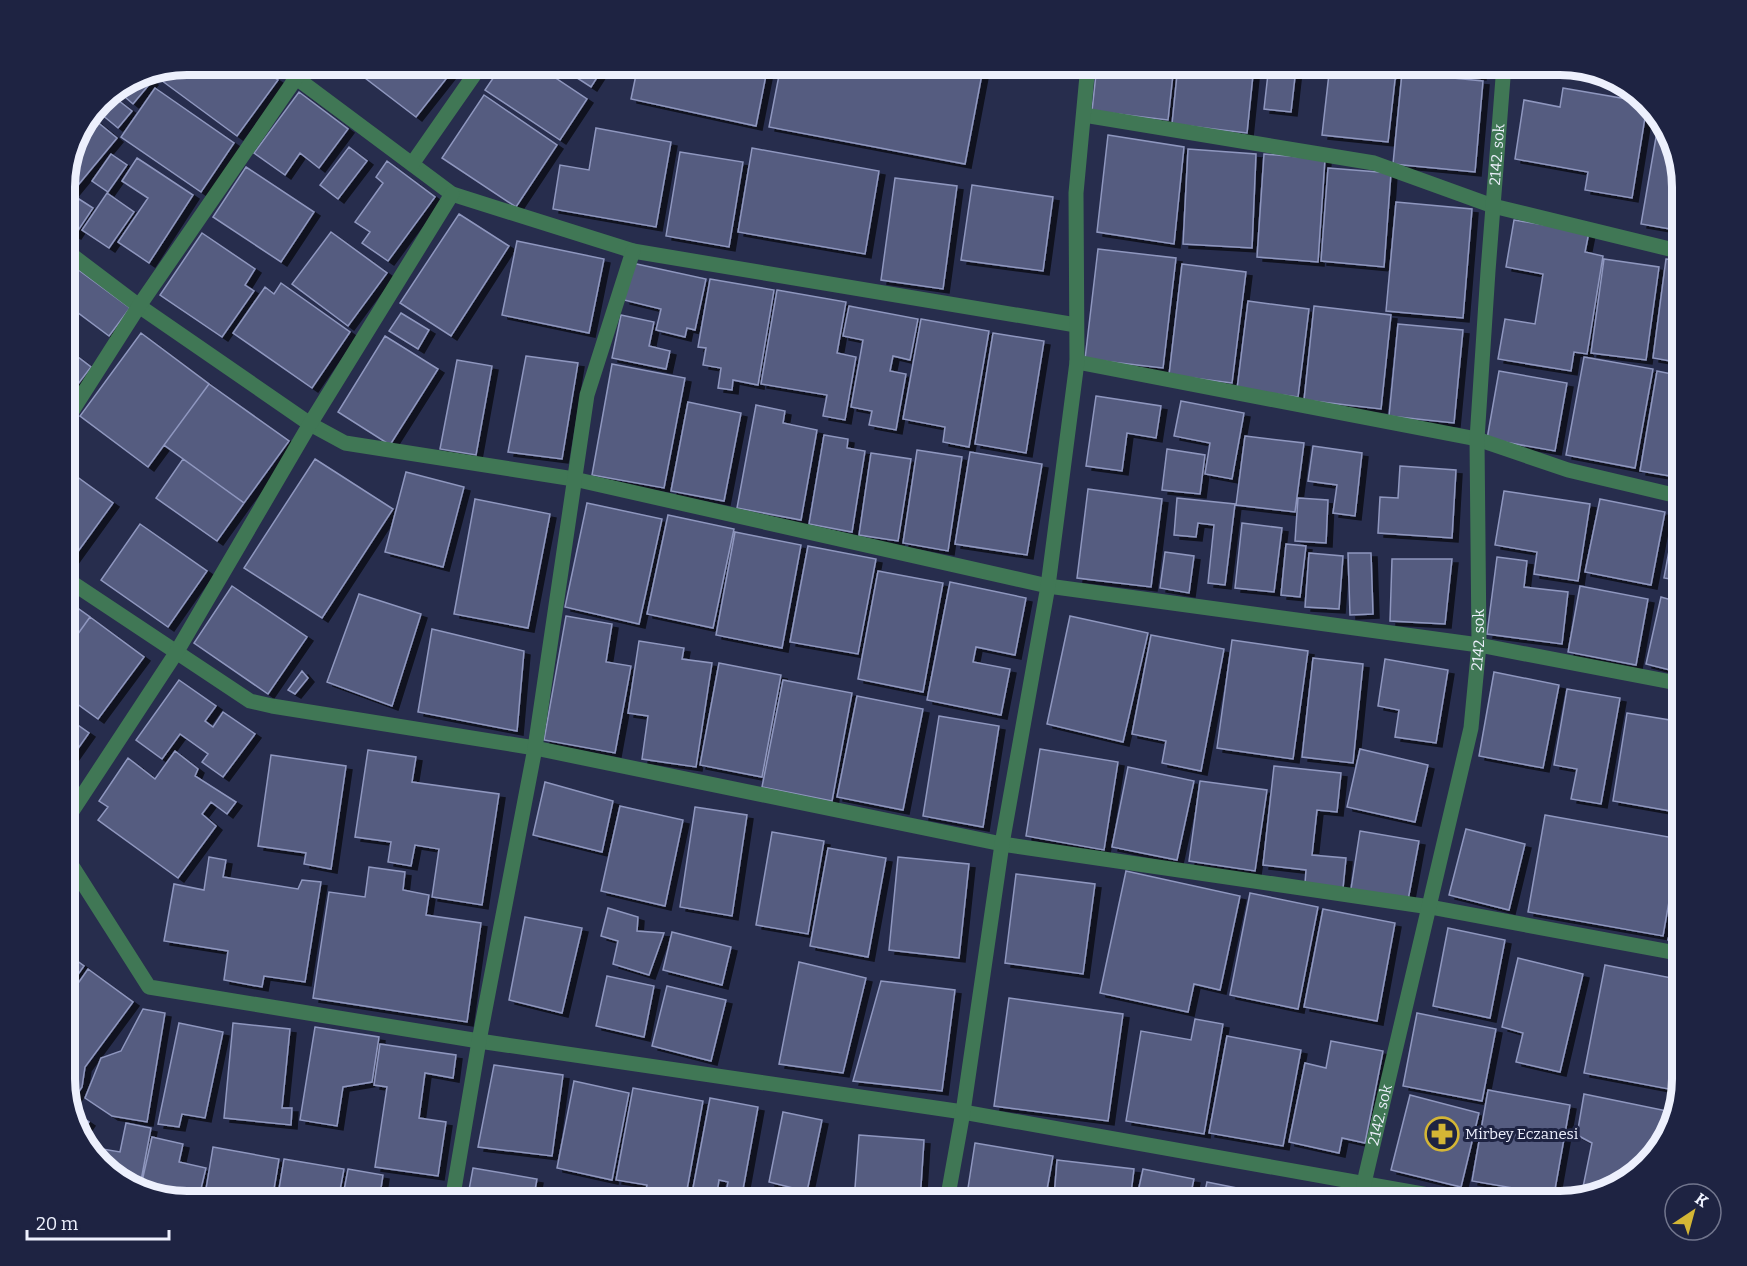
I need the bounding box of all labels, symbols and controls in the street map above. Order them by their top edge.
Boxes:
street label: 2142. sok [1486,123,1508,186]
street label: 2142. sok [1468,608,1488,672]
street label: 2142. sok [1364,1082,1396,1147]
pharmacy icon: Mirbey Eczanesi [1424,1116,1460,1152]
place label: Mirbey Eczanesi [1465,1125,1579,1143]
north arrow [1663,1182,1723,1242]
text: K [1691,1189,1712,1212]
scale bar [27,1203,170,1241]
text: 20 m [36,1213,78,1235]

